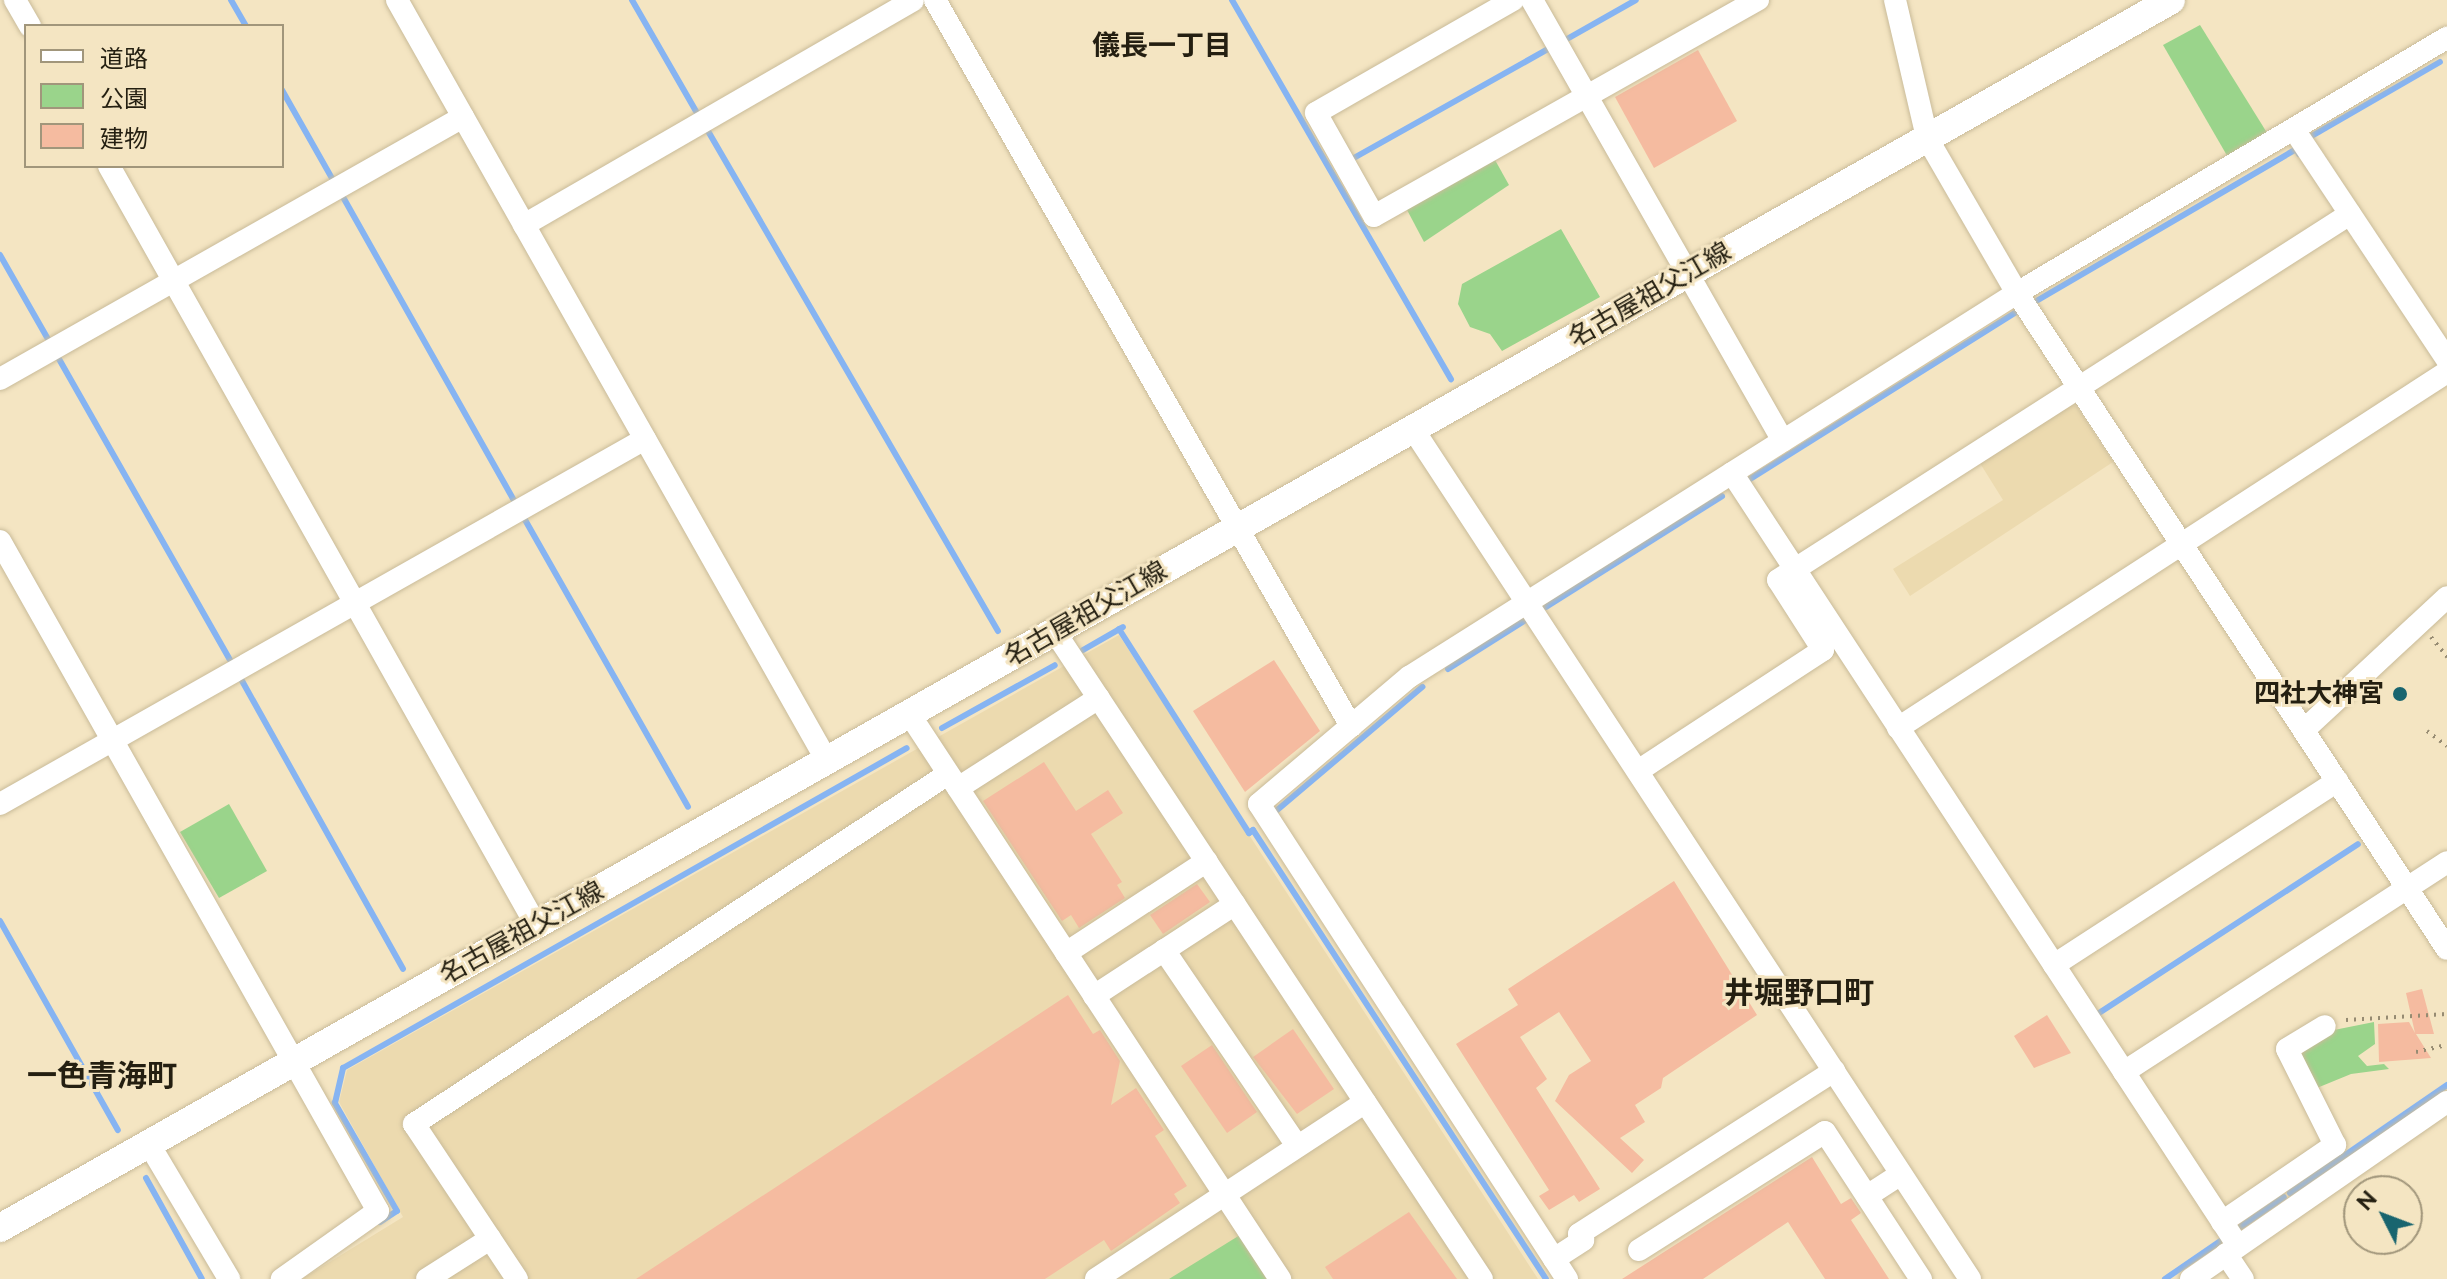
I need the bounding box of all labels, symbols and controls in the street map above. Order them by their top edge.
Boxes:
legend [24,24,284,168]
district label: 儀長一丁目 [1092,29,1232,63]
text: 道路 [100,44,148,73]
text: 公園 [100,84,148,113]
text: 建物 [100,124,148,153]
street label: 名古屋祖父江線 [1563,236,1737,354]
street label: 名古屋祖父江線 [999,555,1173,673]
place label: 四社大神宮 [2254,678,2384,710]
marker: 四社大神宮 [2391,685,2409,703]
street label: 名古屋祖父江線 [435,875,609,991]
district label: 井堀野口町 [1724,975,1874,1011]
district label: 一色青海町 [27,1058,177,1094]
north arrow [2343,1175,2423,1255]
text: N [2351,1185,2382,1215]

